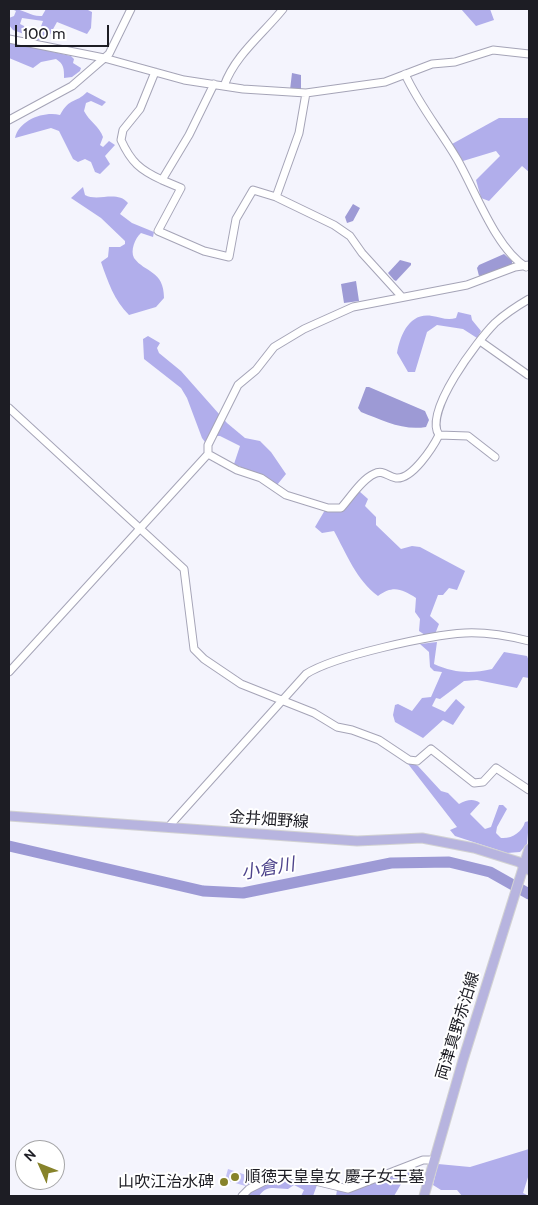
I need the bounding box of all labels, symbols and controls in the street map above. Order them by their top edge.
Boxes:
scale bar [18,15,111,47]
text: 100 m [23,25,65,43]
street label: 金井畑野線 [228,808,310,832]
water label: 小倉川 [240,854,296,884]
street label: 両津真野赤泊線 [432,970,484,1082]
north arrow [15,1140,65,1190]
text: N [20,1145,40,1165]
place label: 順徳天皇皇女 慶子女王墓 [245,1167,425,1187]
marker: 順徳天皇皇女 慶子女王墓 [229,1171,241,1183]
place label: 山吹江治水碑 [118,1172,214,1192]
marker: 山吹江治水碑 [218,1176,230,1188]

